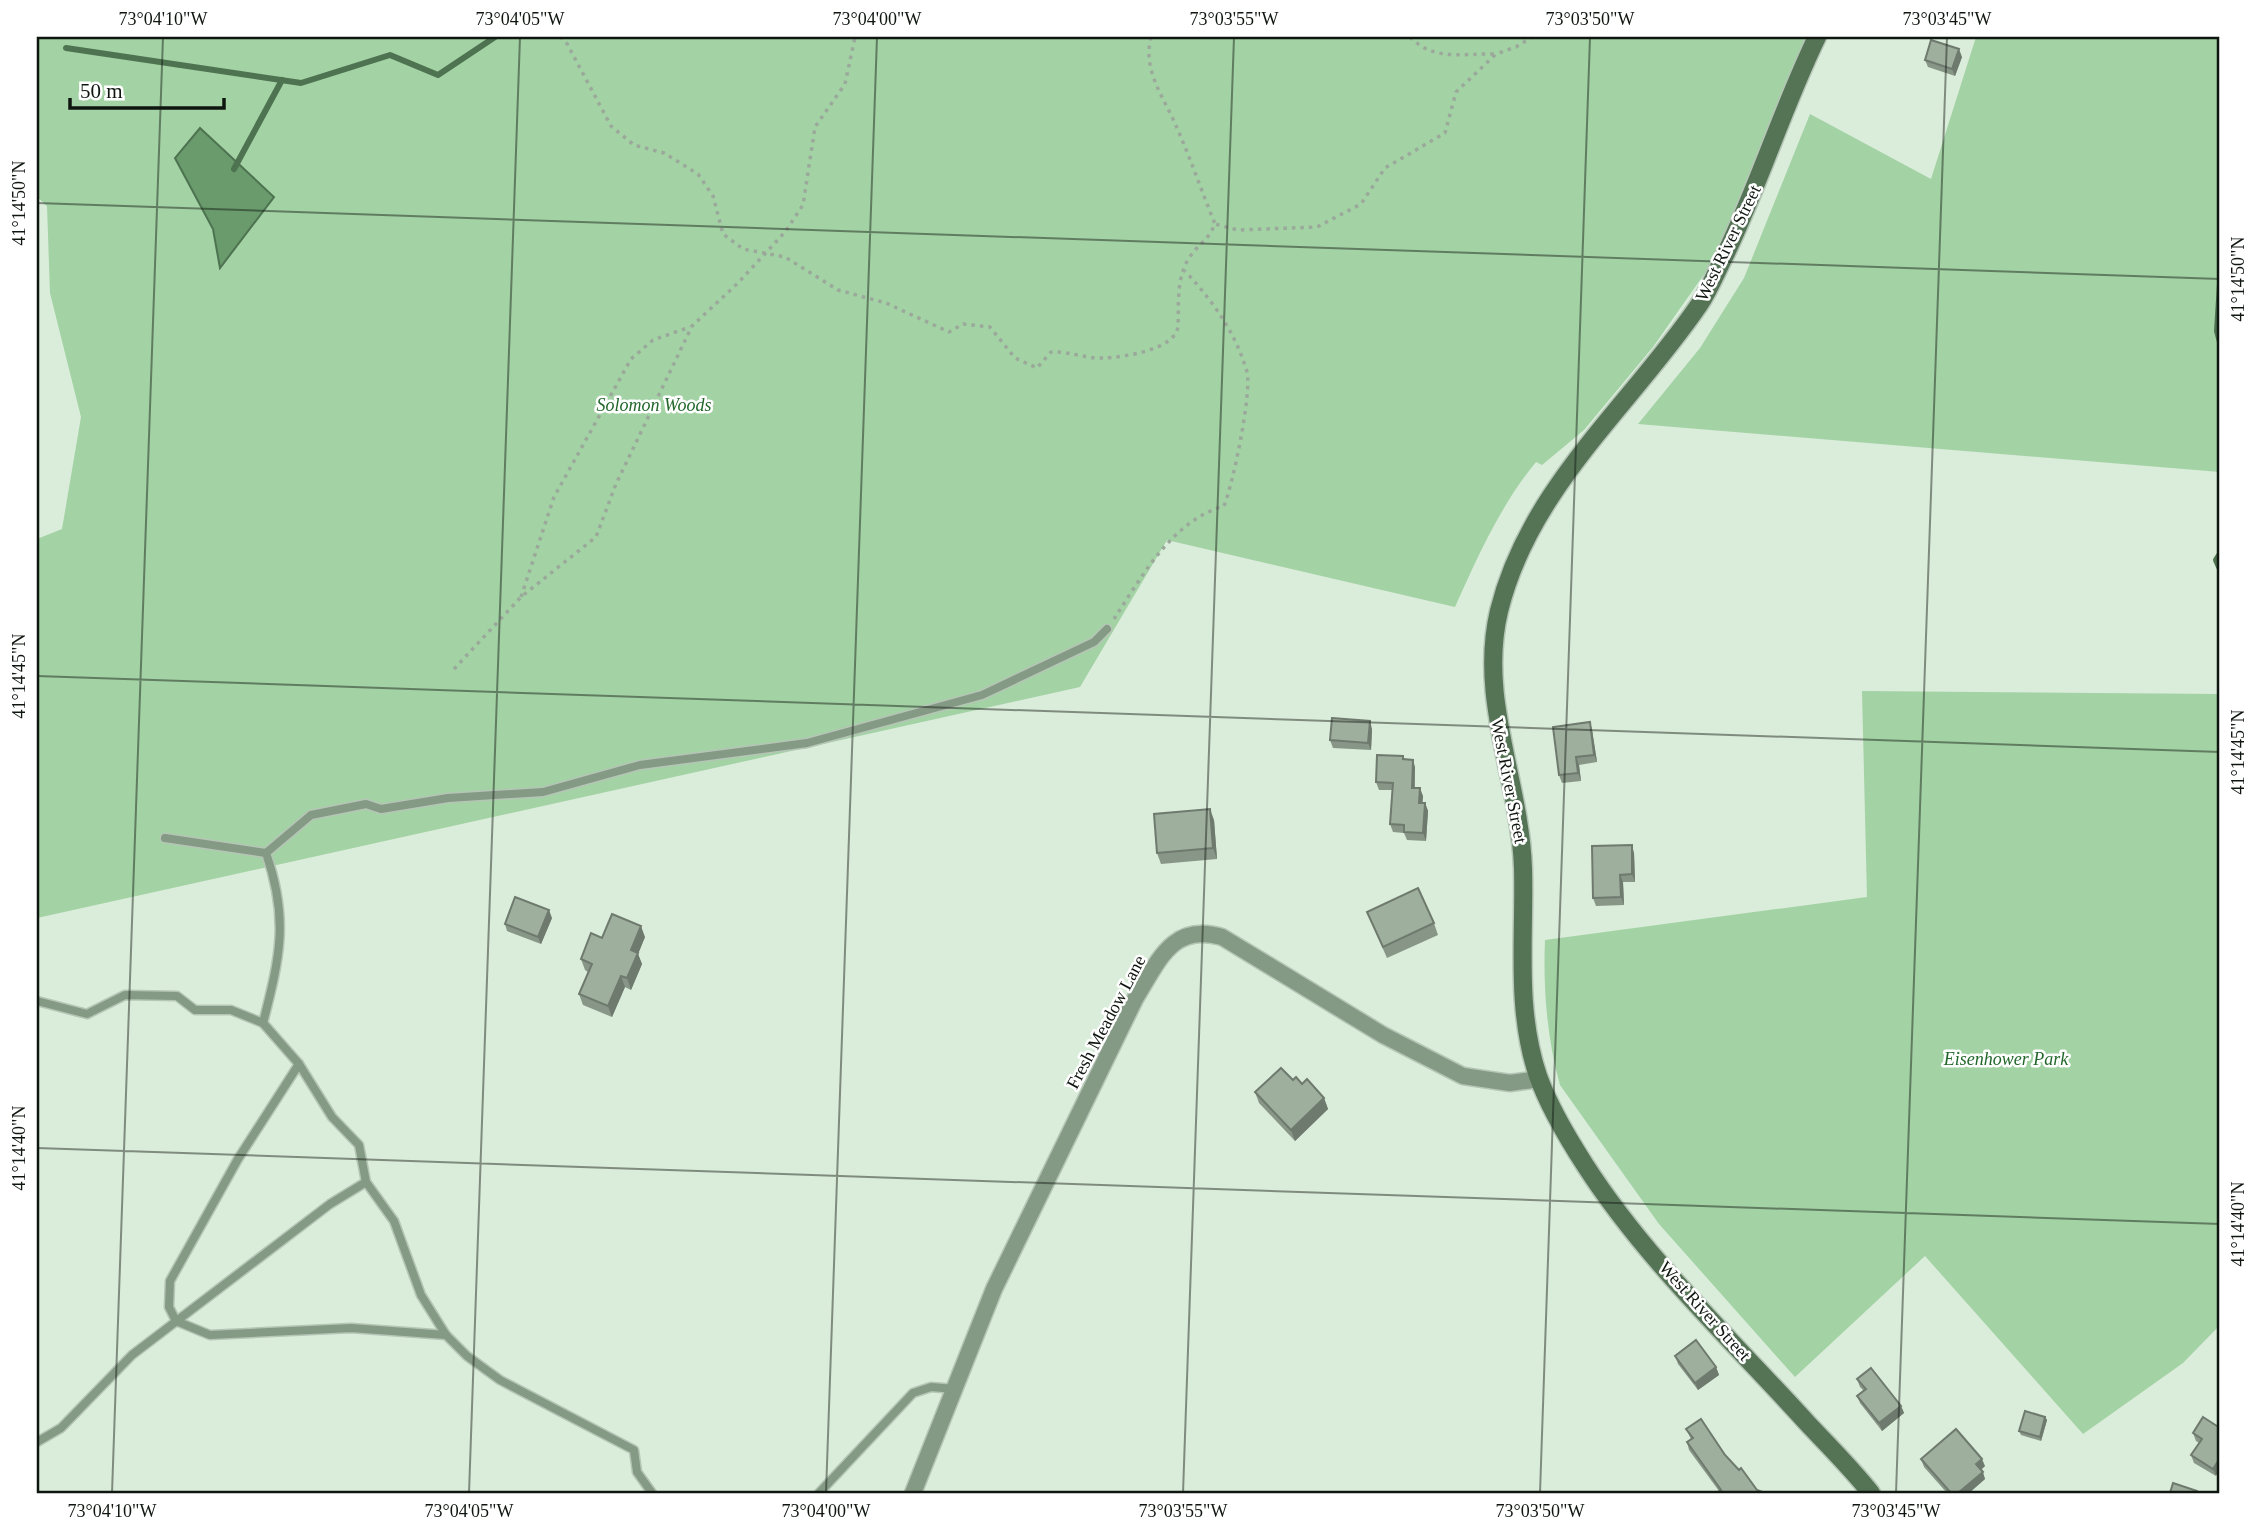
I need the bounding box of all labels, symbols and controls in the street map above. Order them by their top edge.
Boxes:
text: 73°04'10"W [119,9,207,29]
text: 73°04'05"W [476,9,564,29]
text: 73°04'00"W [833,9,921,29]
text: 73°03'55"W [1190,9,1278,29]
text: 73°03'50"W [1546,9,1634,29]
text: 73°03'45"W [1903,9,1991,29]
scale bar [70,66,224,110]
text: 50 m [80,79,123,103]
text: 41°14'50"N [9,161,29,245]
street label: West River Street [1691,182,1765,304]
text: 41°14'50"N [2228,237,2248,321]
park label: Solomon Woods [597,395,711,415]
text: 41°14'45"N [9,634,29,718]
text: 41°14'45"N [2228,710,2248,794]
street label: West River Street [1487,717,1531,845]
street label: Fresh Meadow Lane [1062,952,1150,1092]
park label: Eisenhower Park [1943,1049,2069,1069]
text: 41°14'40"N [9,1106,29,1190]
text: 41°14'40"N [2228,1182,2248,1266]
street label: West River Street [1655,1257,1755,1365]
text: 73°04'10"W [68,1501,156,1521]
text: 73°04'05"W [425,1501,513,1521]
text: 73°04'00"W [782,1501,870,1521]
text: 73°03'55"W [1139,1501,1227,1521]
text: 73°03'50"W [1496,1501,1584,1521]
text: 73°03'45"W [1852,1501,1940,1521]

